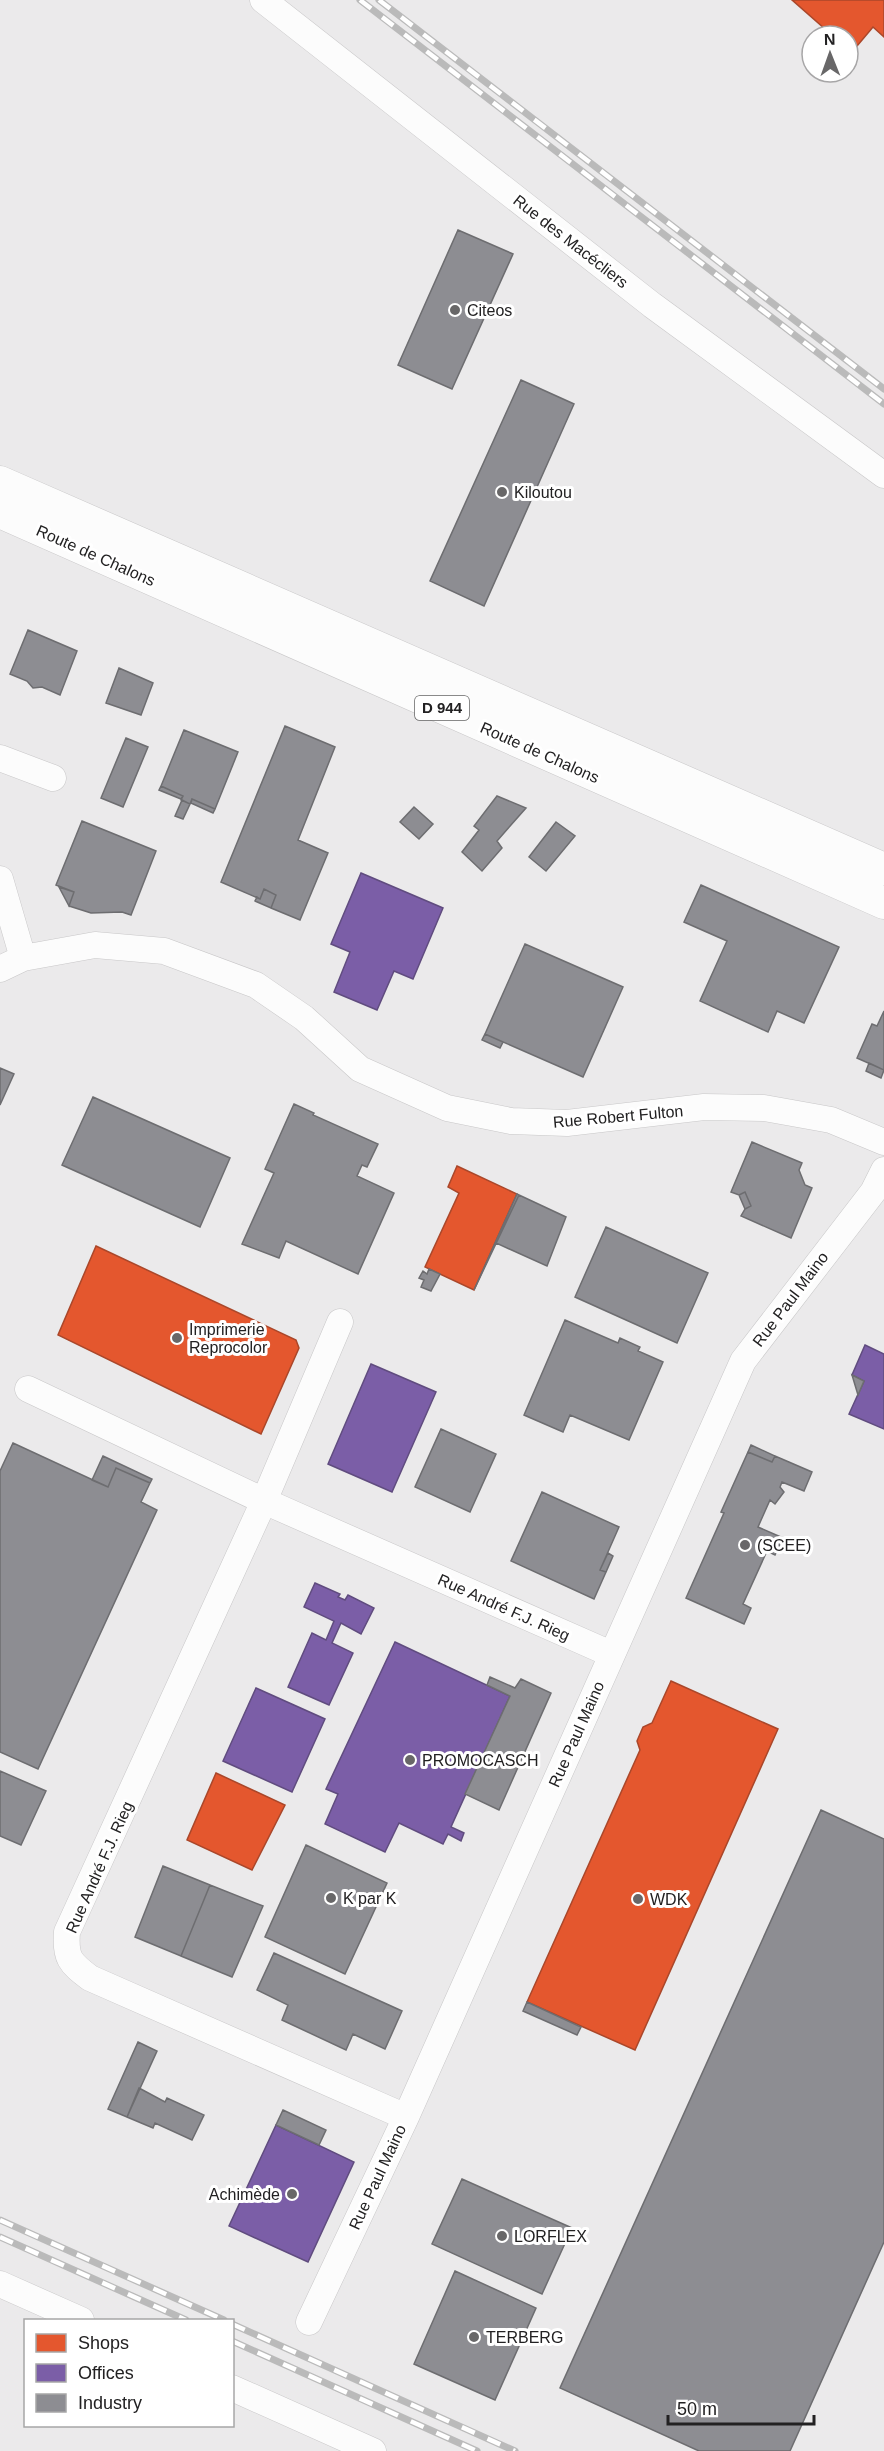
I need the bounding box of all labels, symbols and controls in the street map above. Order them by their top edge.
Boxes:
north arrow [800,24,860,84]
text: N [824,31,836,48]
street label: Rue des Macécliers [510,191,631,291]
place label: Citeos [467,302,512,319]
marker: Citeos [448,303,462,317]
place label: Kiloutou [514,484,572,501]
marker: Kiloutou [495,485,509,499]
street label: Route de Chalons [34,522,158,589]
road number: D 944 [415,696,469,720]
street label: Route de Chalons [478,719,602,786]
street label: Rue Robert Fulton [552,1102,684,1131]
street label: Rue Paul Maino [749,1249,832,1350]
place label: Imprimerie Reprocolor [189,1321,268,1356]
marker: Imprimerie Reprocolor [170,1331,184,1345]
place label: (SCEE) [757,1537,811,1554]
marker: (SCEE) [738,1538,752,1552]
street label: Rue André F.J. Rieg [435,1571,572,1644]
street label: Rue Paul Maino [546,1679,607,1790]
place label: PROMOCASCH [422,1752,538,1769]
marker: PROMOCASCH [403,1753,417,1767]
street label: Rue André F.J. Rieg [63,1799,136,1936]
place label: K par K [343,1890,397,1907]
marker: K par K [324,1891,338,1905]
place label: WDK [650,1891,688,1908]
marker: WDK [631,1892,645,1906]
street label: Rue Paul Maino [346,2122,409,2232]
place label: Achimède [209,2186,280,2203]
marker: Achimède [285,2187,299,2201]
place label: LORFLEX [514,2228,587,2245]
marker: LORFLEX [495,2229,509,2243]
legend [24,2319,234,2427]
place label: TERBERG [486,2329,563,2346]
marker: TERBERG [467,2330,481,2344]
text: Shops [78,2333,129,2353]
text: Offices [78,2363,134,2383]
scale bar [668,2388,814,2426]
text: Industry [78,2393,142,2413]
text: 50 m [677,2399,717,2419]

